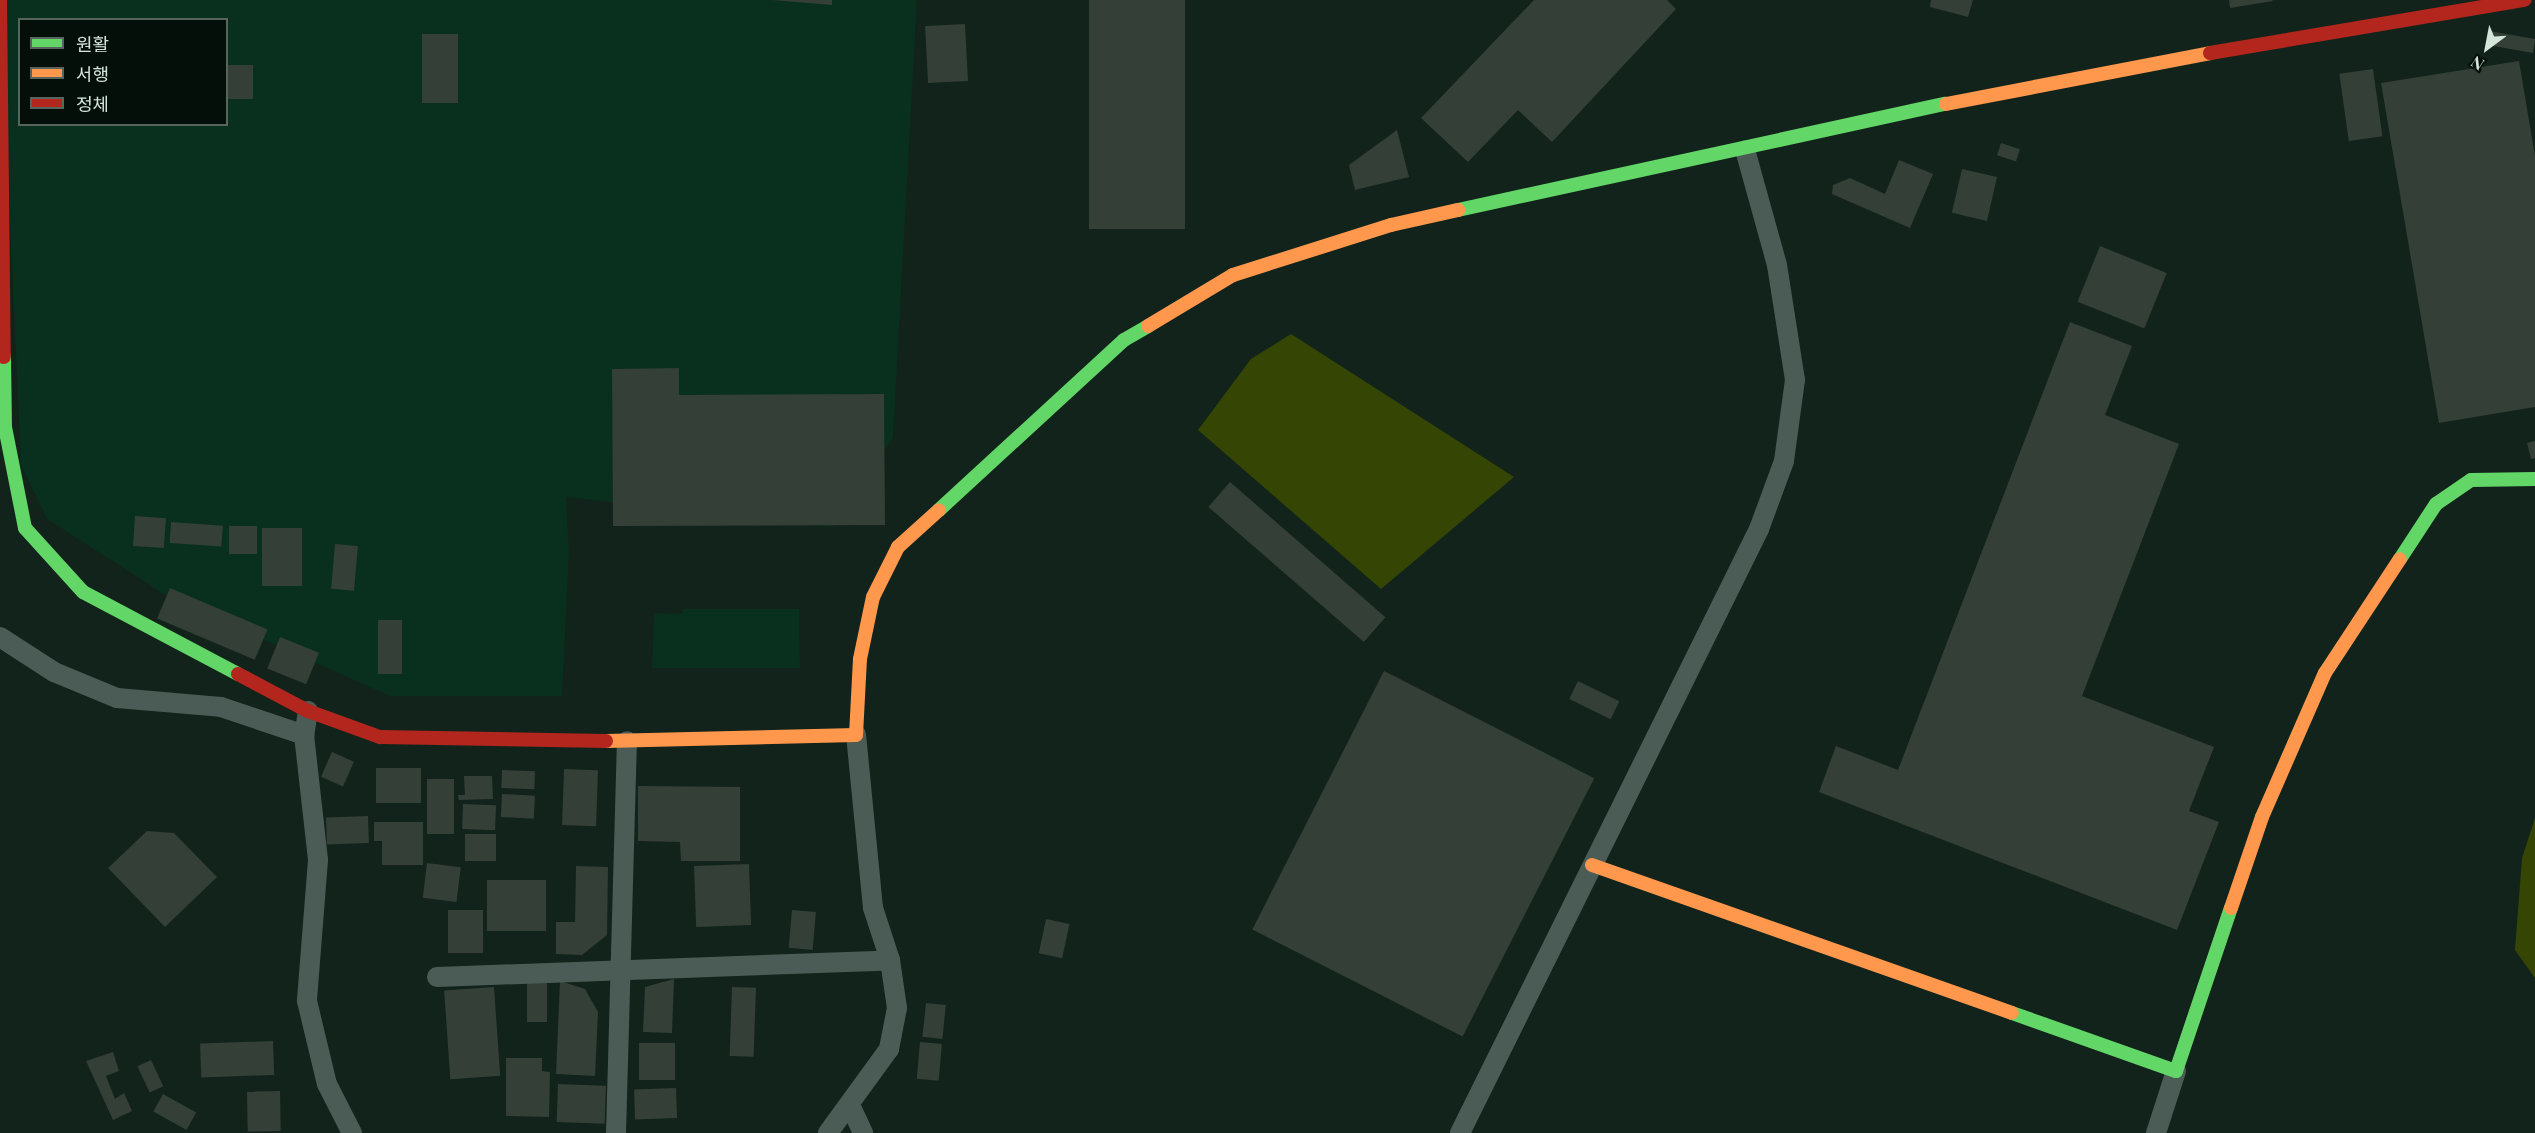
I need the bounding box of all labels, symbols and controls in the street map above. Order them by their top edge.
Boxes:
legend [18,18,228,126]
north arrow [2457,18,2517,78]
text: 원활 [76,32,109,56]
text: N [2467,52,2488,76]
text: 서행 [76,62,109,86]
text: 정체 [76,92,109,116]

